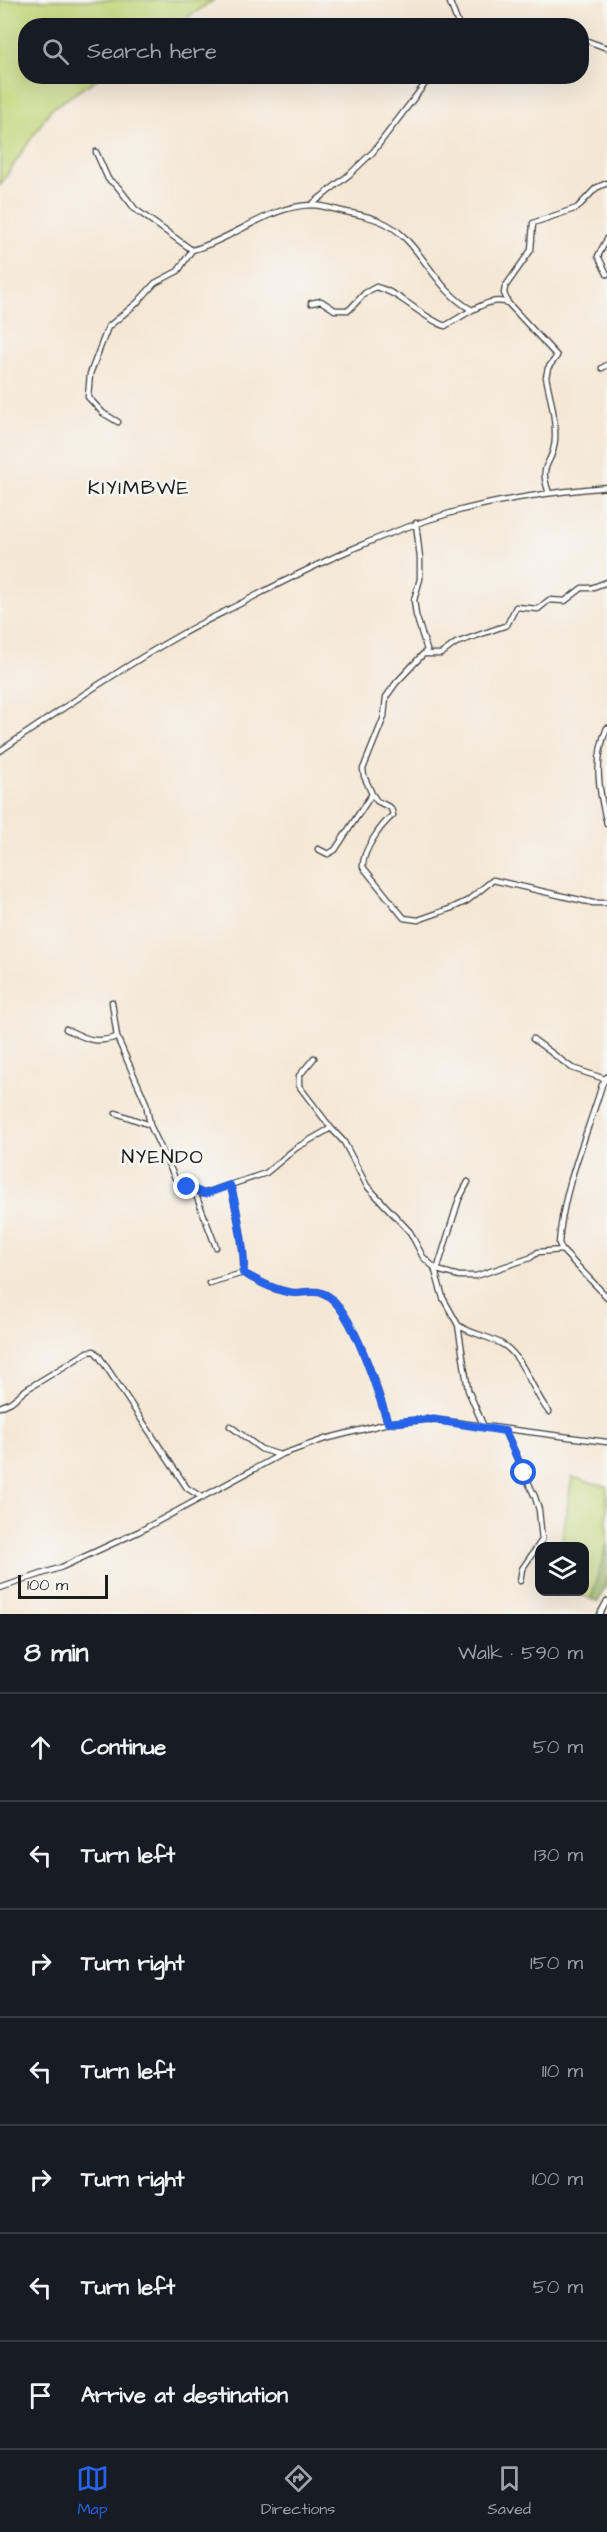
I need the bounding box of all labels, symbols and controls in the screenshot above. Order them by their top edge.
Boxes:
search box [18,18,589,84]
icon: search [39,35,72,68]
text: Search here [87,36,217,67]
district label: KIYIMBWE [88,474,190,502]
district label: NYENDO [122,1143,204,1171]
route end [173,1173,199,1199]
route start [510,1459,536,1485]
map controls [535,1542,589,1596]
button: layers [535,1542,589,1596]
scale bar [18,1572,108,1600]
text: 100 m [27,1574,68,1596]
text: 8 min [24,1635,88,1671]
text: Walk · 590 m [458,1639,583,1667]
icon: ahead [24,1731,57,1764]
text: Continue [81,1732,166,1763]
text: 50 m [533,1733,583,1761]
icon: left [24,1839,57,1872]
text: Turn left [81,1840,175,1871]
text: 130 m [534,1841,583,1869]
icon: right [24,1947,57,1980]
text: Turn right [81,1948,184,1979]
text: 150 m [530,1949,583,1977]
icon: left [24,2055,57,2088]
text: Turn left [81,2056,175,2087]
text: 110 m [542,2057,583,2085]
icon: right [24,2163,57,2196]
text: Turn right [81,2164,184,2195]
text: 100 m [532,2165,583,2193]
icon: left [24,2271,57,2304]
text: Turn left [81,2272,175,2303]
text: 50 m [533,2273,583,2301]
icon: arrive [24,2379,57,2412]
text: Arrive at destination [81,2380,288,2411]
tab: Map [76,2462,109,2520]
tab: Directions [261,2462,335,2520]
tab: Saved [487,2462,531,2520]

